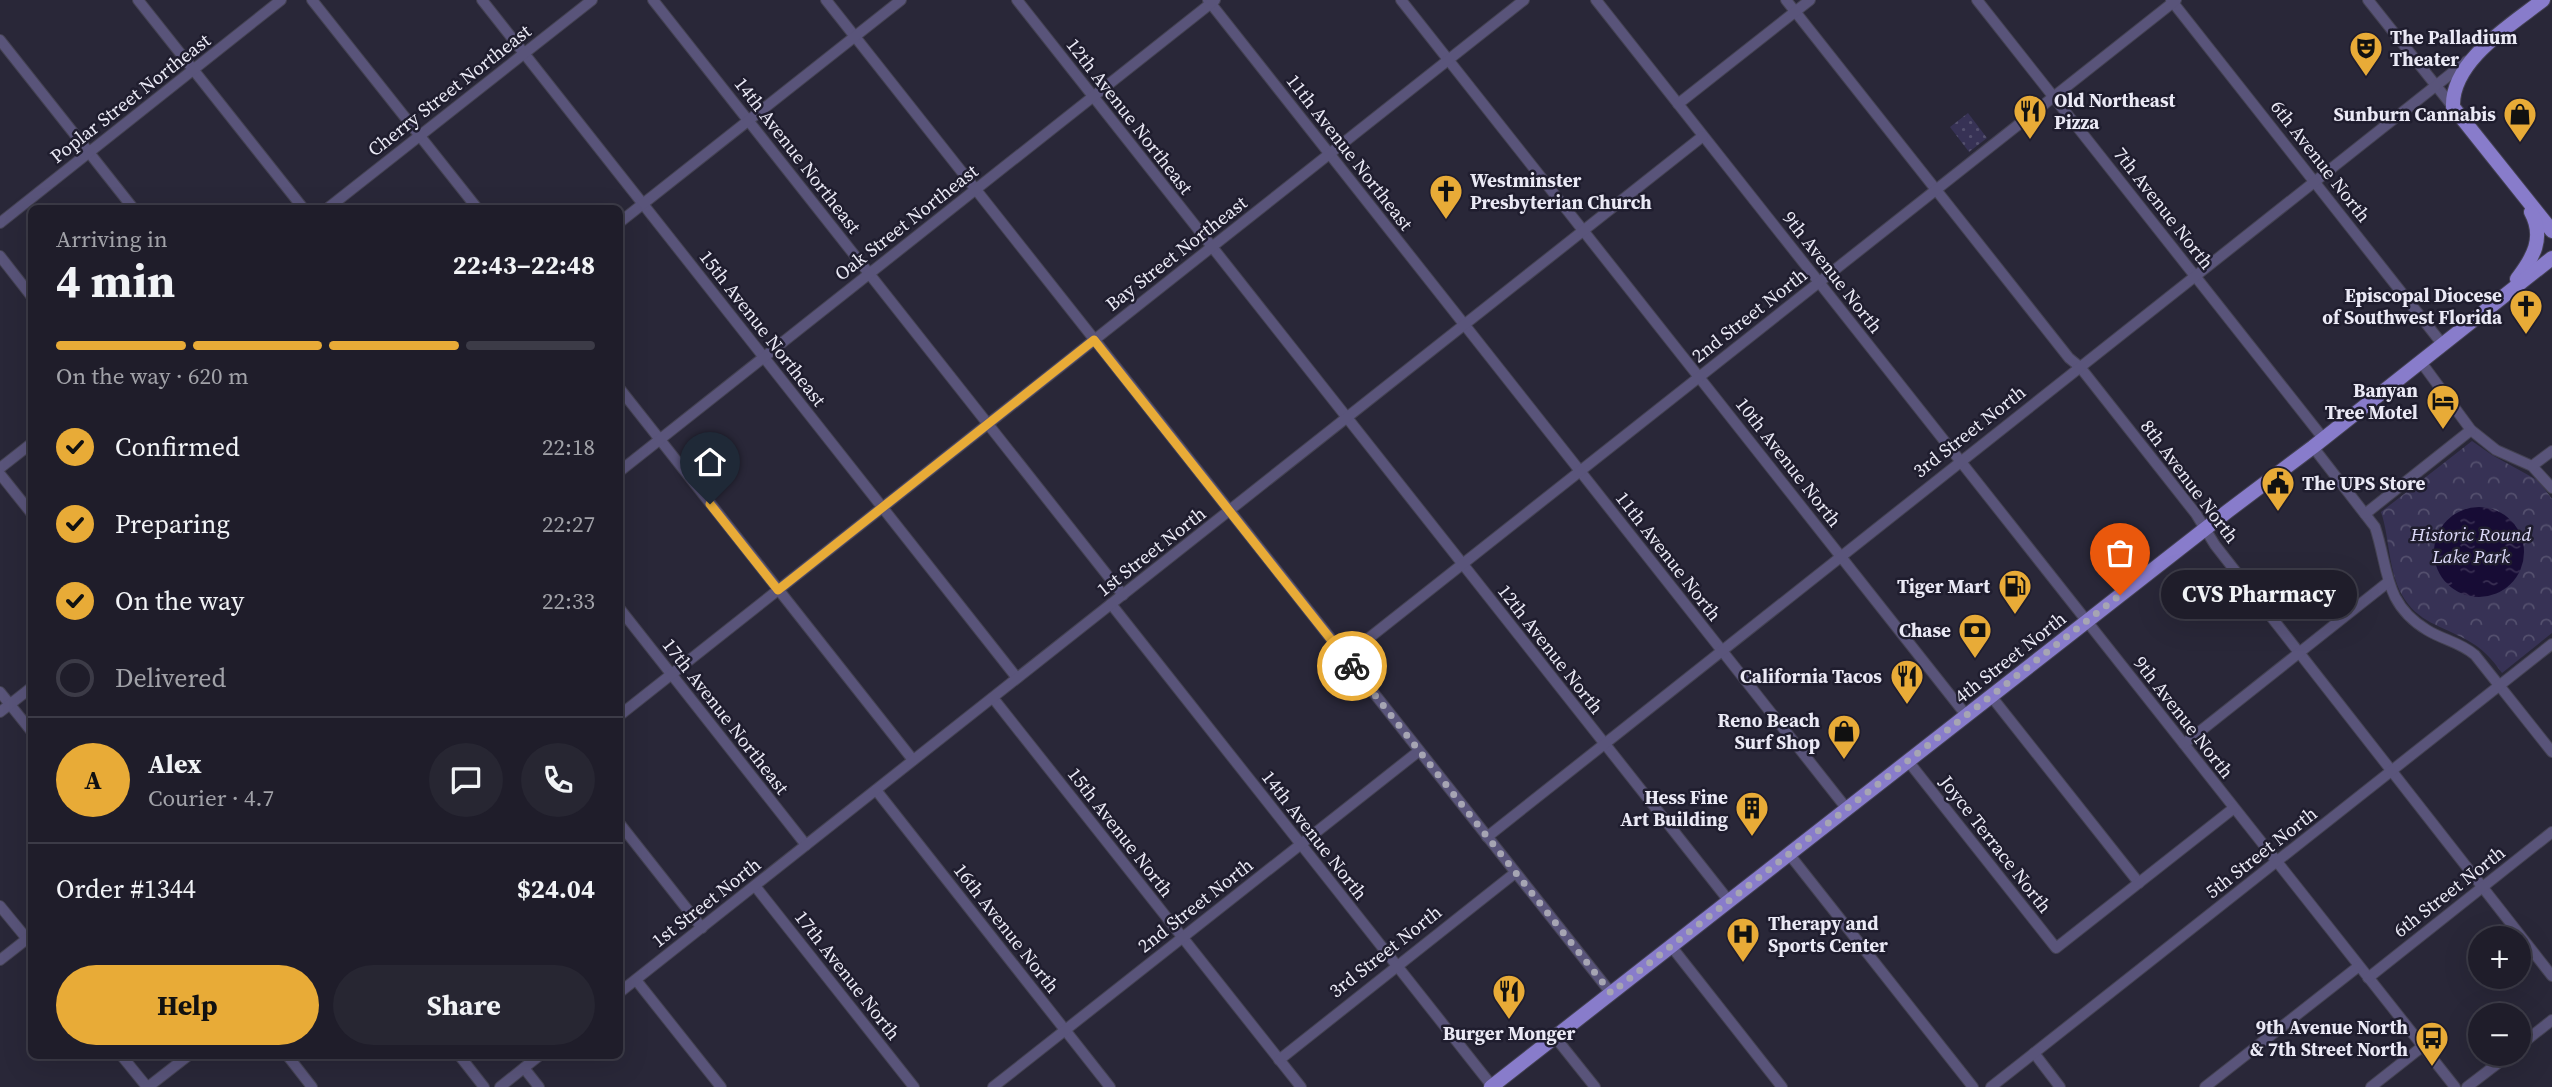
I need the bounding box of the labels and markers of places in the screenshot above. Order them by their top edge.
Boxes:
place label: The Palladium Theater [2390,24,2517,72]
theatre icon: The Palladium Theater [2347,29,2385,78]
place label: Old Northeast Pizza [2054,87,2176,135]
restaurant icon: Old Northeast Pizza [2011,92,2049,141]
shop icon: Sunburn Cannabis [2501,95,2539,144]
place label: Sunburn Cannabis [2334,101,2496,127]
place label: Westminster Presbyterian Church [1470,167,1652,215]
church icon: Westminster Presbyterian Church [1427,172,1465,221]
place label: Episcopal Diocese of Southwest Florida [2322,282,2503,330]
church icon: Episcopal Diocese of Southwest Florida [2507,287,2545,336]
place label: Banyan Tree Motel [2325,377,2418,425]
hotel icon: Banyan Tree Motel [2424,382,2462,431]
pin [680,432,740,504]
public building icon: The UPS Store [2259,464,2297,513]
place label: The UPS Store [2302,470,2425,496]
pin [2090,523,2150,595]
fuel station icon: Tiger Mart [1996,567,2034,616]
callout: CVS Pharmacy [2162,570,2358,620]
place label: Tiger Mart [1897,573,1990,599]
bank icon: Chase [1956,611,1994,660]
place label: Chase [1899,617,1951,643]
restaurant icon: California Tacos [1888,657,1926,706]
place label: California Tacos [1740,663,1882,689]
place label: Reno Beach Surf Shop [1718,707,1820,755]
shop icon: Reno Beach Surf Shop [1825,712,1863,761]
place label: Hess Fine Art Building [1620,784,1729,832]
building icon: Hess Fine Art Building [1733,789,1771,838]
place label: Therapy and Sports Center [1768,910,1888,958]
hospital icon: Therapy and Sports Center [1724,915,1762,964]
restaurant icon: Burger Monger [1490,972,1528,1021]
place label: 9th Avenue North & 7th Street North [2250,1014,2408,1062]
bus stop icon: 9th Avenue North & 7th Street North [2413,1019,2451,1068]
place label: Burger Monger [1443,1020,1575,1046]

